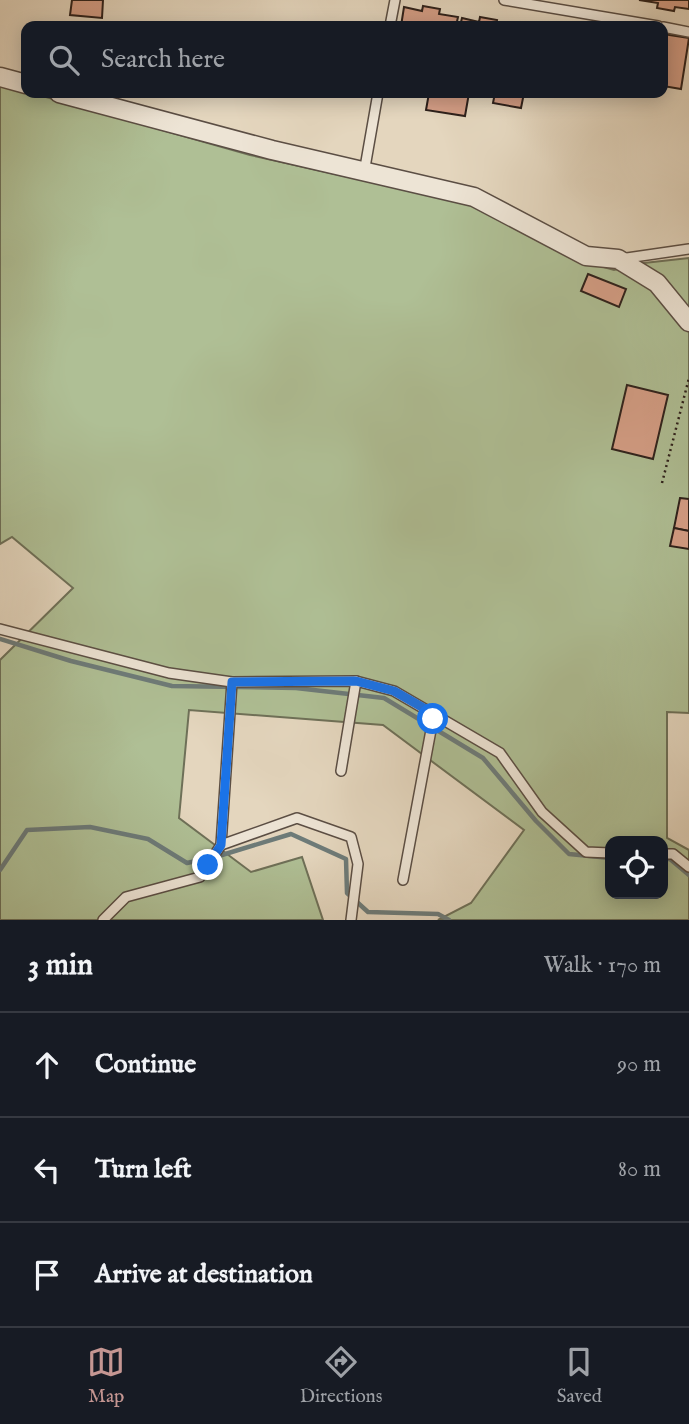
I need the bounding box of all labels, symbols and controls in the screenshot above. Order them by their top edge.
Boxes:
search box [21,21,668,98]
icon: search [45,41,83,79]
text: Search here [101,43,225,76]
route start [417,703,448,734]
map controls [605,836,668,899]
button: locate [605,836,668,899]
route end [192,849,223,880]
text: 3 min [28,947,93,985]
text: Walk · 170 m [543,951,661,980]
icon: ahead [28,1046,66,1084]
text: Continue [95,1048,196,1081]
text: 90 m [617,1050,661,1079]
icon: left [28,1151,66,1189]
text: Turn left [95,1153,192,1186]
text: 80 m [618,1155,661,1184]
icon: arrive [28,1256,66,1294]
text: Arrive at destination [95,1258,313,1291]
tab: Map [87,1343,125,1409]
tab: Directions [300,1343,382,1409]
tab: Saved [557,1343,602,1409]

